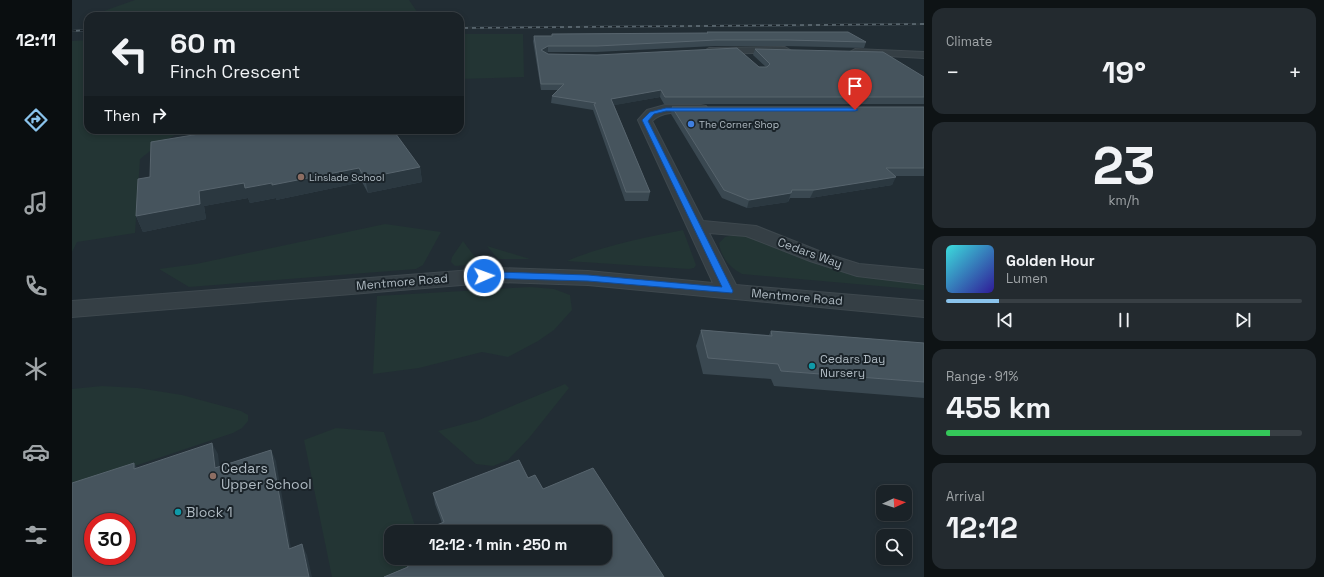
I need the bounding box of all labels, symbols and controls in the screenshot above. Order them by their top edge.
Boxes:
text: 60 m [170,25,236,61]
text: 12:11 [16,28,56,51]
icon: left [104,28,156,80]
text: Climate [946,33,992,50]
text: 19° [1102,53,1146,92]
text: − [946,58,960,86]
text: + [1288,58,1302,86]
text: Finch Crescent [170,60,300,83]
pin [838,69,872,110]
icon: arrive [844,75,866,97]
icon: right [148,104,170,126]
icon: directions [22,106,50,134]
text: Then [104,106,140,125]
place label: The Corner Shop [699,118,779,131]
marker: The Corner Shop [686,119,696,129]
text: 23 [1093,133,1155,199]
place label: Linslade School [309,171,384,184]
marker: Linslade School [296,172,306,182]
icon: music [22,189,50,217]
text: km/h [1109,192,1139,209]
street label: Cedars Way [775,234,845,272]
text: Golden Hour [1006,251,1095,270]
position arrow [463,255,505,297]
street label: Mentmore Road [356,270,448,294]
text: Lumen [1006,270,1048,287]
icon: phone [22,272,50,300]
street label: Mentmore Road [751,285,843,309]
icon: previous [994,309,1016,331]
icon: pause [1113,309,1135,331]
icon: next [1232,309,1254,331]
place label: Cedars Day Nursery [820,351,885,381]
icon: climate [22,355,50,383]
marker: Cedars Day Nursery [807,361,817,371]
text: Range · 91% [946,368,1018,385]
text: 455 km [946,388,1051,427]
icon: car [22,438,50,466]
place label: Cedars Upper School [221,459,312,493]
marker: Cedars Upper School [208,471,218,481]
north arrow [876,485,912,521]
map controls [876,485,912,565]
text: Arrival [946,488,985,505]
place label: Block 1 [186,503,233,521]
marker: Block 1 [173,507,183,517]
text: 12:12 [946,508,1018,547]
speed limit sign: 30 [84,513,136,565]
icon: filters [22,521,50,549]
button: search [876,529,912,565]
text: 12:12 · 1 min · 250 m [429,535,567,554]

